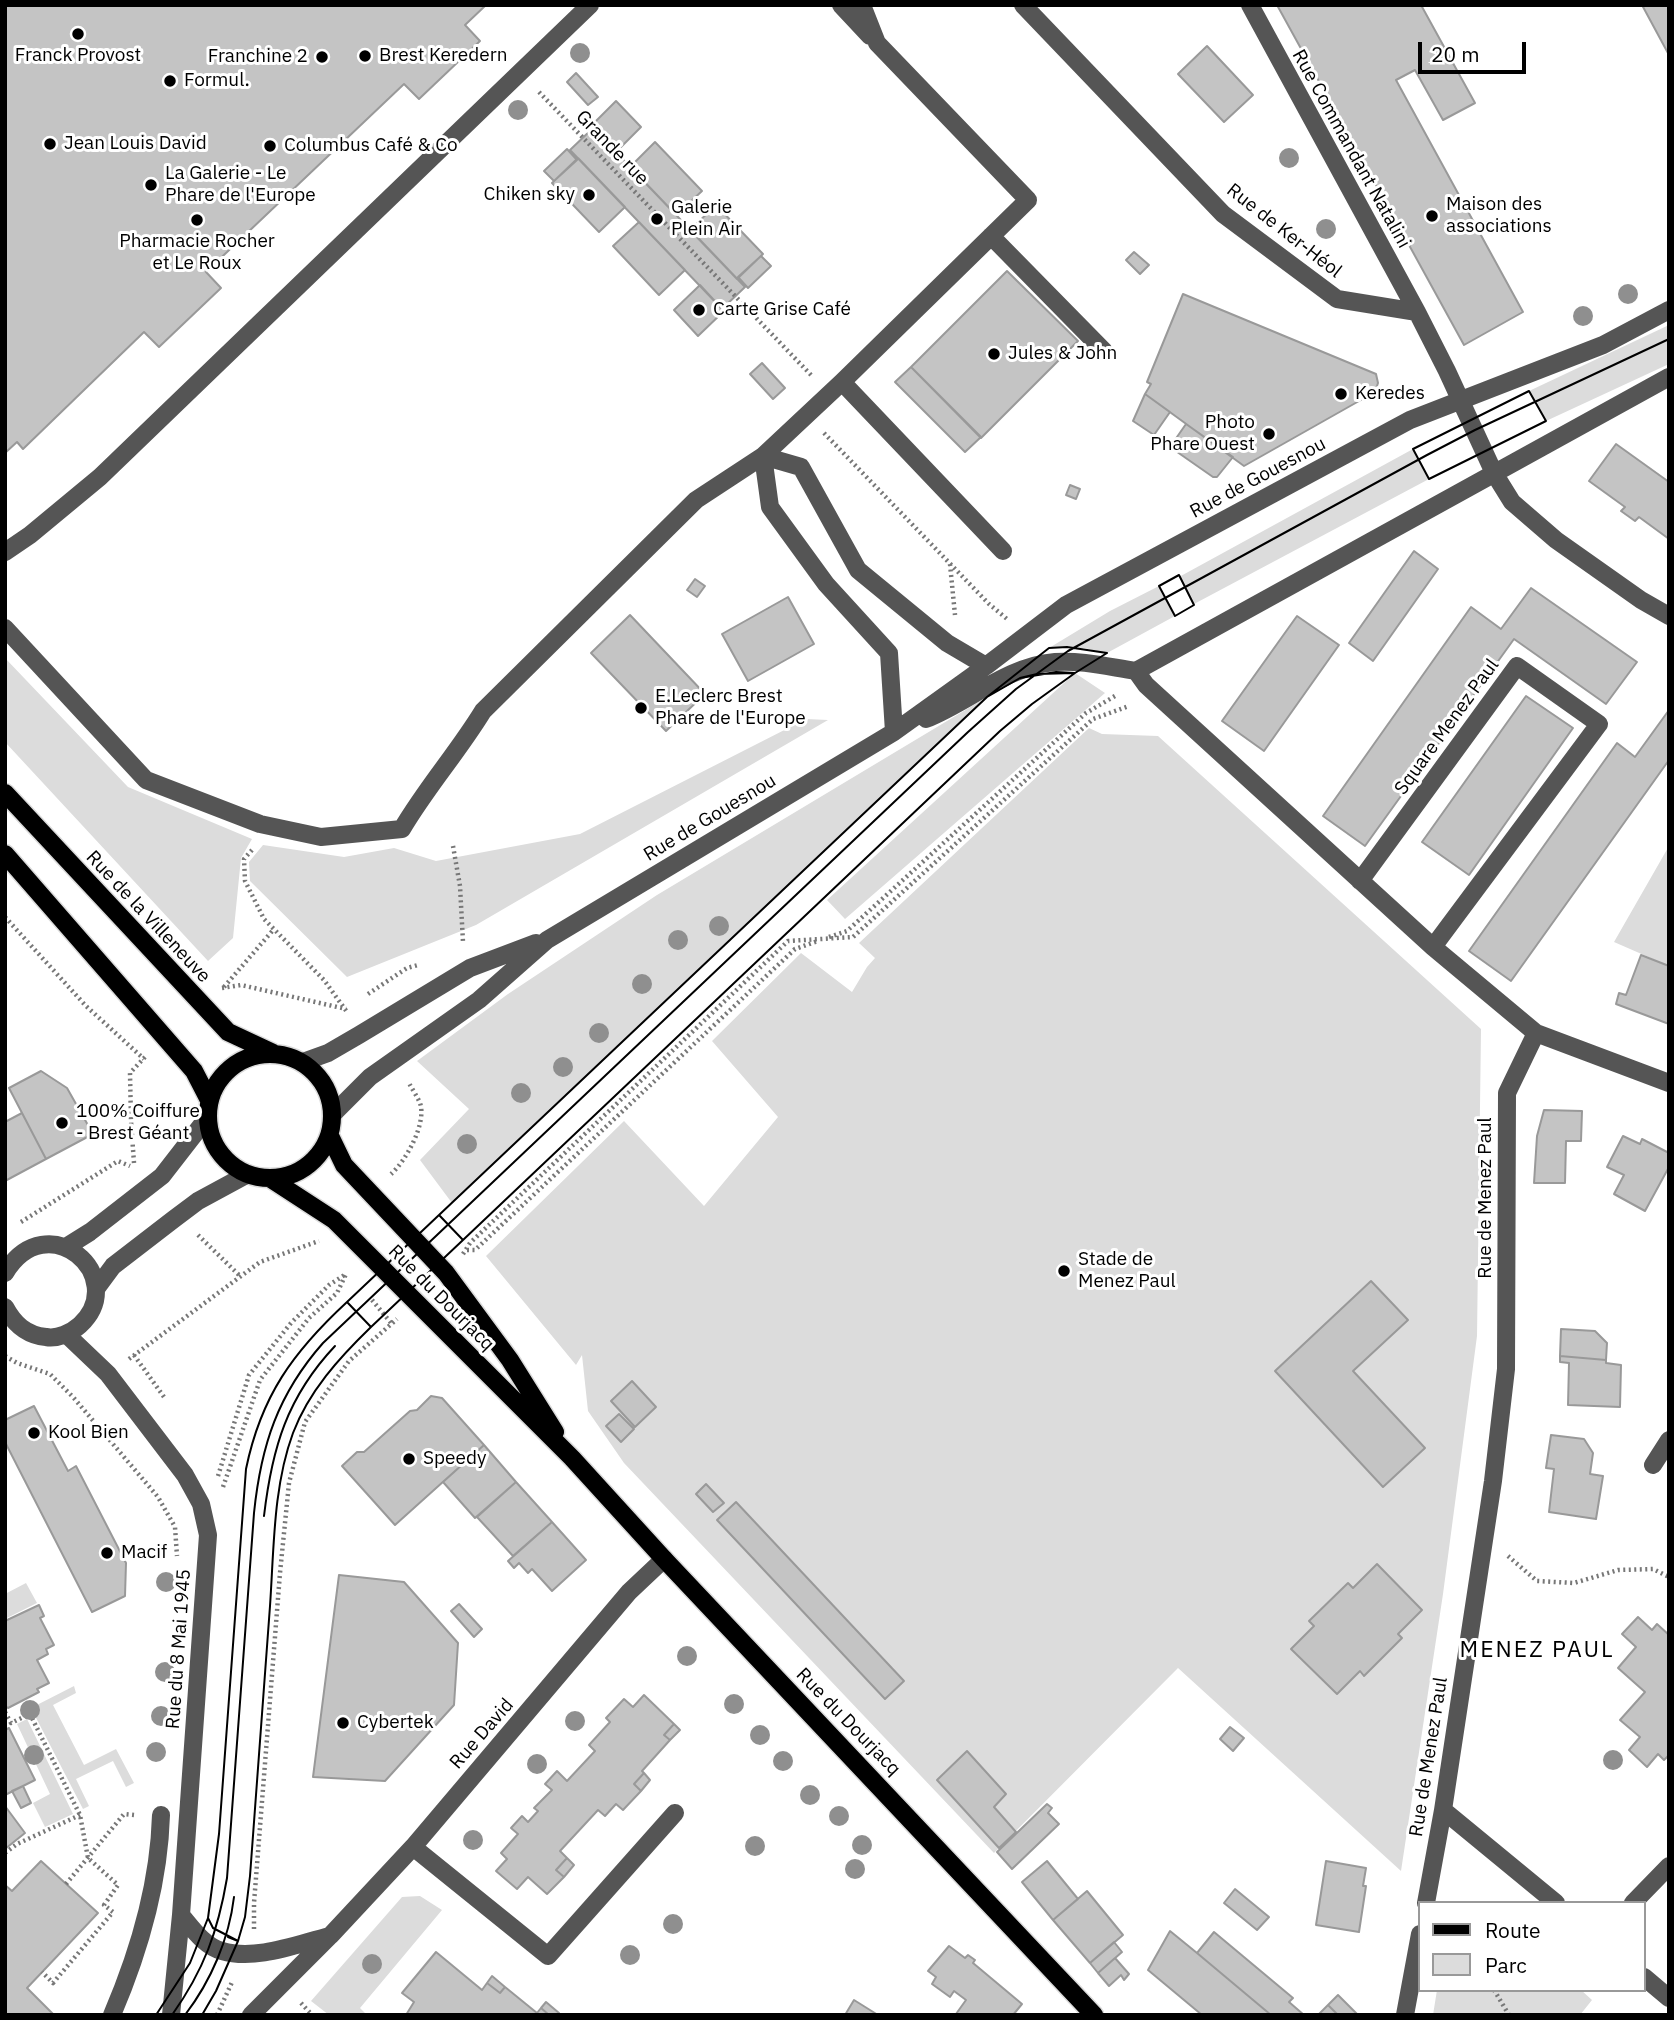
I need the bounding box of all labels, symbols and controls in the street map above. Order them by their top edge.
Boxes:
marker: Franck Provost [70,26,86,42]
scale bar [1422,28,1530,72]
text: 20 m [1431,40,1480,68]
place label: Franck Provost [15,45,141,67]
place label: Brest Keredern [379,45,508,67]
place label: Franchine 2 [208,46,308,68]
street label: Rue Commandant Natalini [1287,46,1415,252]
marker: Brest Keredern [357,48,373,64]
marker: Franchine 2 [314,49,330,65]
place label: Formul. [184,70,250,92]
marker: Formul. [162,73,178,89]
street label: Grande rue [571,106,653,190]
place label: Jean Louis David [64,133,207,155]
place label: Columbus Café & Co [284,135,458,157]
marker: Jean Louis David [42,136,58,152]
marker: Columbus Café & Co [262,138,278,154]
place label: La Galerie - Le Phare de l'Europe [165,163,316,207]
marker: La Galerie - Le Phare de l'Europe [143,177,159,193]
street label: Rue de Ker-Héol [1222,179,1346,283]
place label: Chiken sky [484,184,575,206]
marker: Chiken sky [581,187,597,203]
place label: Maison des associations [1446,194,1552,238]
place label: Galerie Plein Air [671,197,742,241]
marker: Maison des associations [1424,208,1440,224]
marker: Galerie Plein Air [649,211,665,227]
marker: Pharmacie Rocher et Le Roux [189,212,205,228]
place label: Pharmacie Rocher et Le Roux [119,231,275,275]
place label: Carte Grise Café [713,299,851,321]
marker: Carte Grise Café [691,302,707,318]
place label: Jules & John [1008,343,1117,365]
marker: Jules & John [986,346,1002,362]
place label: Keredes [1355,383,1425,405]
marker: Keredes [1333,386,1349,402]
place label: Photo Phare Ouest [1150,412,1255,456]
marker: Photo Phare Ouest [1261,426,1277,442]
street label: Rue de Gouesnou [1186,433,1330,523]
street label: Square Menez Paul [1390,655,1504,799]
place label: E.Leclerc Brest Phare de l'Europe [655,686,806,730]
marker: E.Leclerc Brest Phare de l'Europe [633,700,649,716]
street label: Rue de Gouesnou [640,770,780,866]
street label: Rue de la Villeneuve [81,846,215,988]
place label: 100% Coiffure - Brest Géant [76,1101,200,1145]
marker: 100% Coiffure - Brest Géant [54,1115,70,1131]
street label: Rue de Menez Paul [1475,1117,1497,1279]
street label: Rue du Dourjacq [383,1240,499,1356]
place label: Stade de Menez Paul [1078,1249,1176,1293]
marker: Stade de Menez Paul [1056,1263,1072,1279]
place label: Kool Bien [48,1422,129,1444]
marker: Kool Bien [26,1425,42,1441]
place label: Speedy [423,1448,486,1470]
marker: Speedy [401,1451,417,1467]
place label: Macif [121,1542,167,1564]
marker: Macif [99,1545,115,1561]
street label: Rue du 8 Mai 1945 [162,1568,196,1730]
district label: MENEZ PAUL [1461,1636,1613,1664]
street label: Rue du Dourjacq [791,1663,905,1781]
street label: Rue de Menez Paul [1405,1675,1453,1839]
street label: Rue David [445,1694,519,1774]
place label: Cybertek [357,1712,434,1734]
marker: Cybertek [335,1715,351,1731]
legend [1418,1901,1646,1992]
text: Route [1485,1916,1541,1944]
text: Parc [1485,1951,1527,1979]

